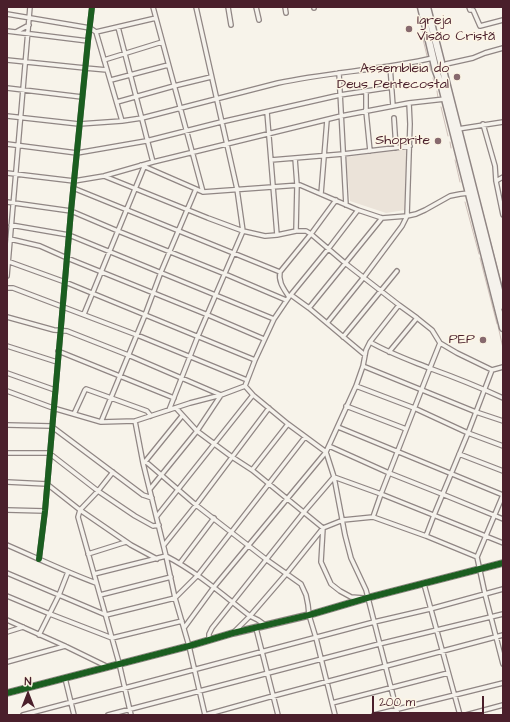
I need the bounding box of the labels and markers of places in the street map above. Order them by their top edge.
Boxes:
place label: Igreja Visão Cristã [417,13,495,46]
marker: Igreja Visão Cristã [404,24,414,34]
place label: Assembleia do Deus Pentecostal [337,61,449,94]
marker: Assembleia do Deus Pentecostal [452,72,462,82]
place label: Shoprite [375,133,430,149]
marker: Shoprite [433,136,443,146]
place label: PEP [449,332,475,348]
marker: PEP [478,335,488,345]

